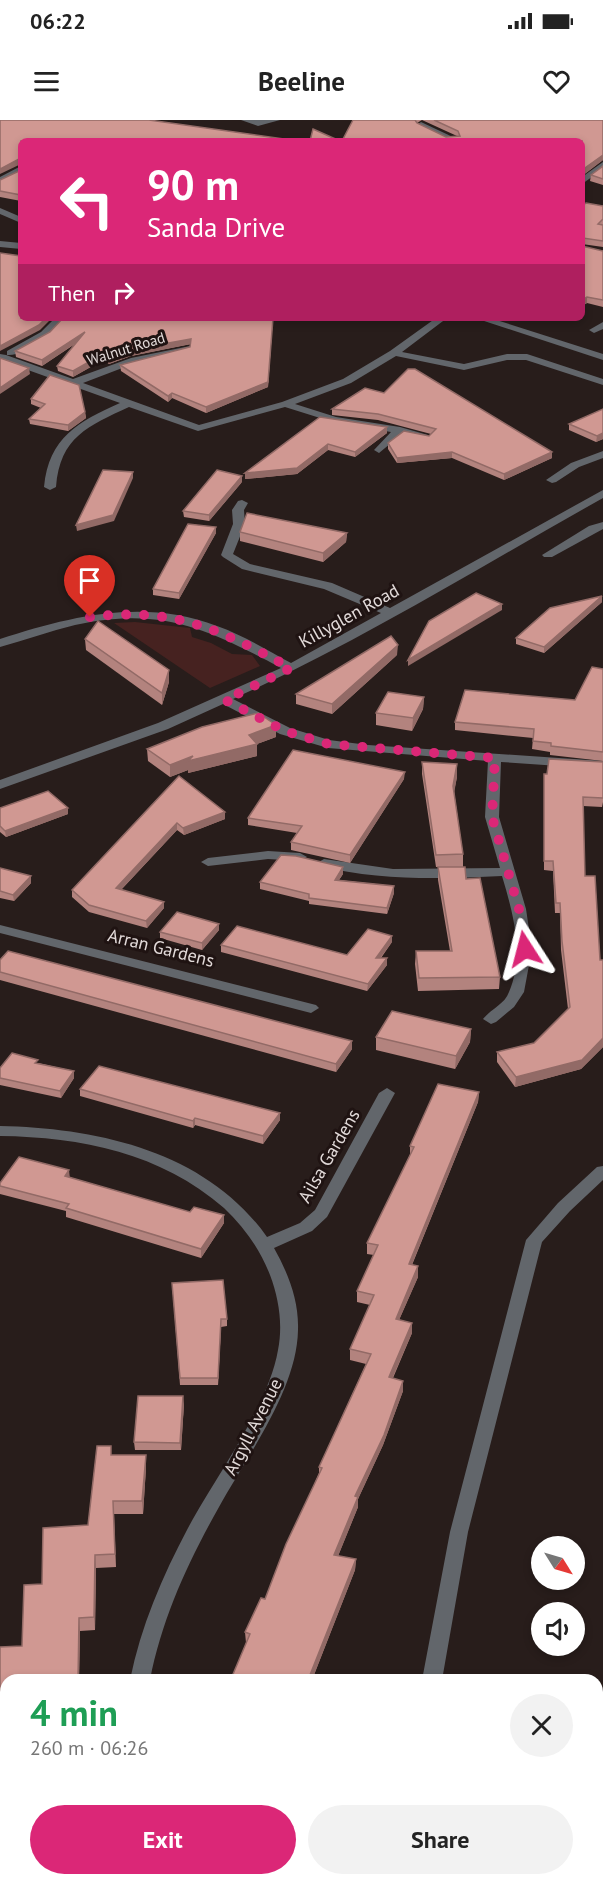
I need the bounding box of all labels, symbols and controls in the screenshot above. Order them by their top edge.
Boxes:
text: 06:22 [30,7,86,35]
text: Beeline [258,64,345,98]
icon: menu [30,65,63,98]
icon: heart [540,65,573,98]
text: 90 m [147,157,239,212]
icon: left [48,162,126,240]
text: Sanda Drive [147,210,285,244]
icon: right [107,276,140,309]
text: Then [48,279,95,307]
street label: Walnut Road [84,328,167,369]
pin [64,555,115,617]
icon: arrive [73,564,106,597]
street label: Killyglen Road [294,579,403,653]
position arrow [493,917,557,981]
street label: Arran Gardens [106,923,217,972]
street label: Ailsa Gardens [293,1105,365,1207]
street label: Argyll Avenue [218,1374,287,1479]
north arrow [531,1536,585,1590]
map controls [531,1536,585,1656]
button: sound [531,1602,585,1656]
text: 4 min [30,1689,118,1736]
button: close [510,1694,573,1757]
text: 260 m · 06:26 [30,1735,148,1761]
button: Exit [30,1805,296,1874]
button: Share [308,1805,573,1874]

